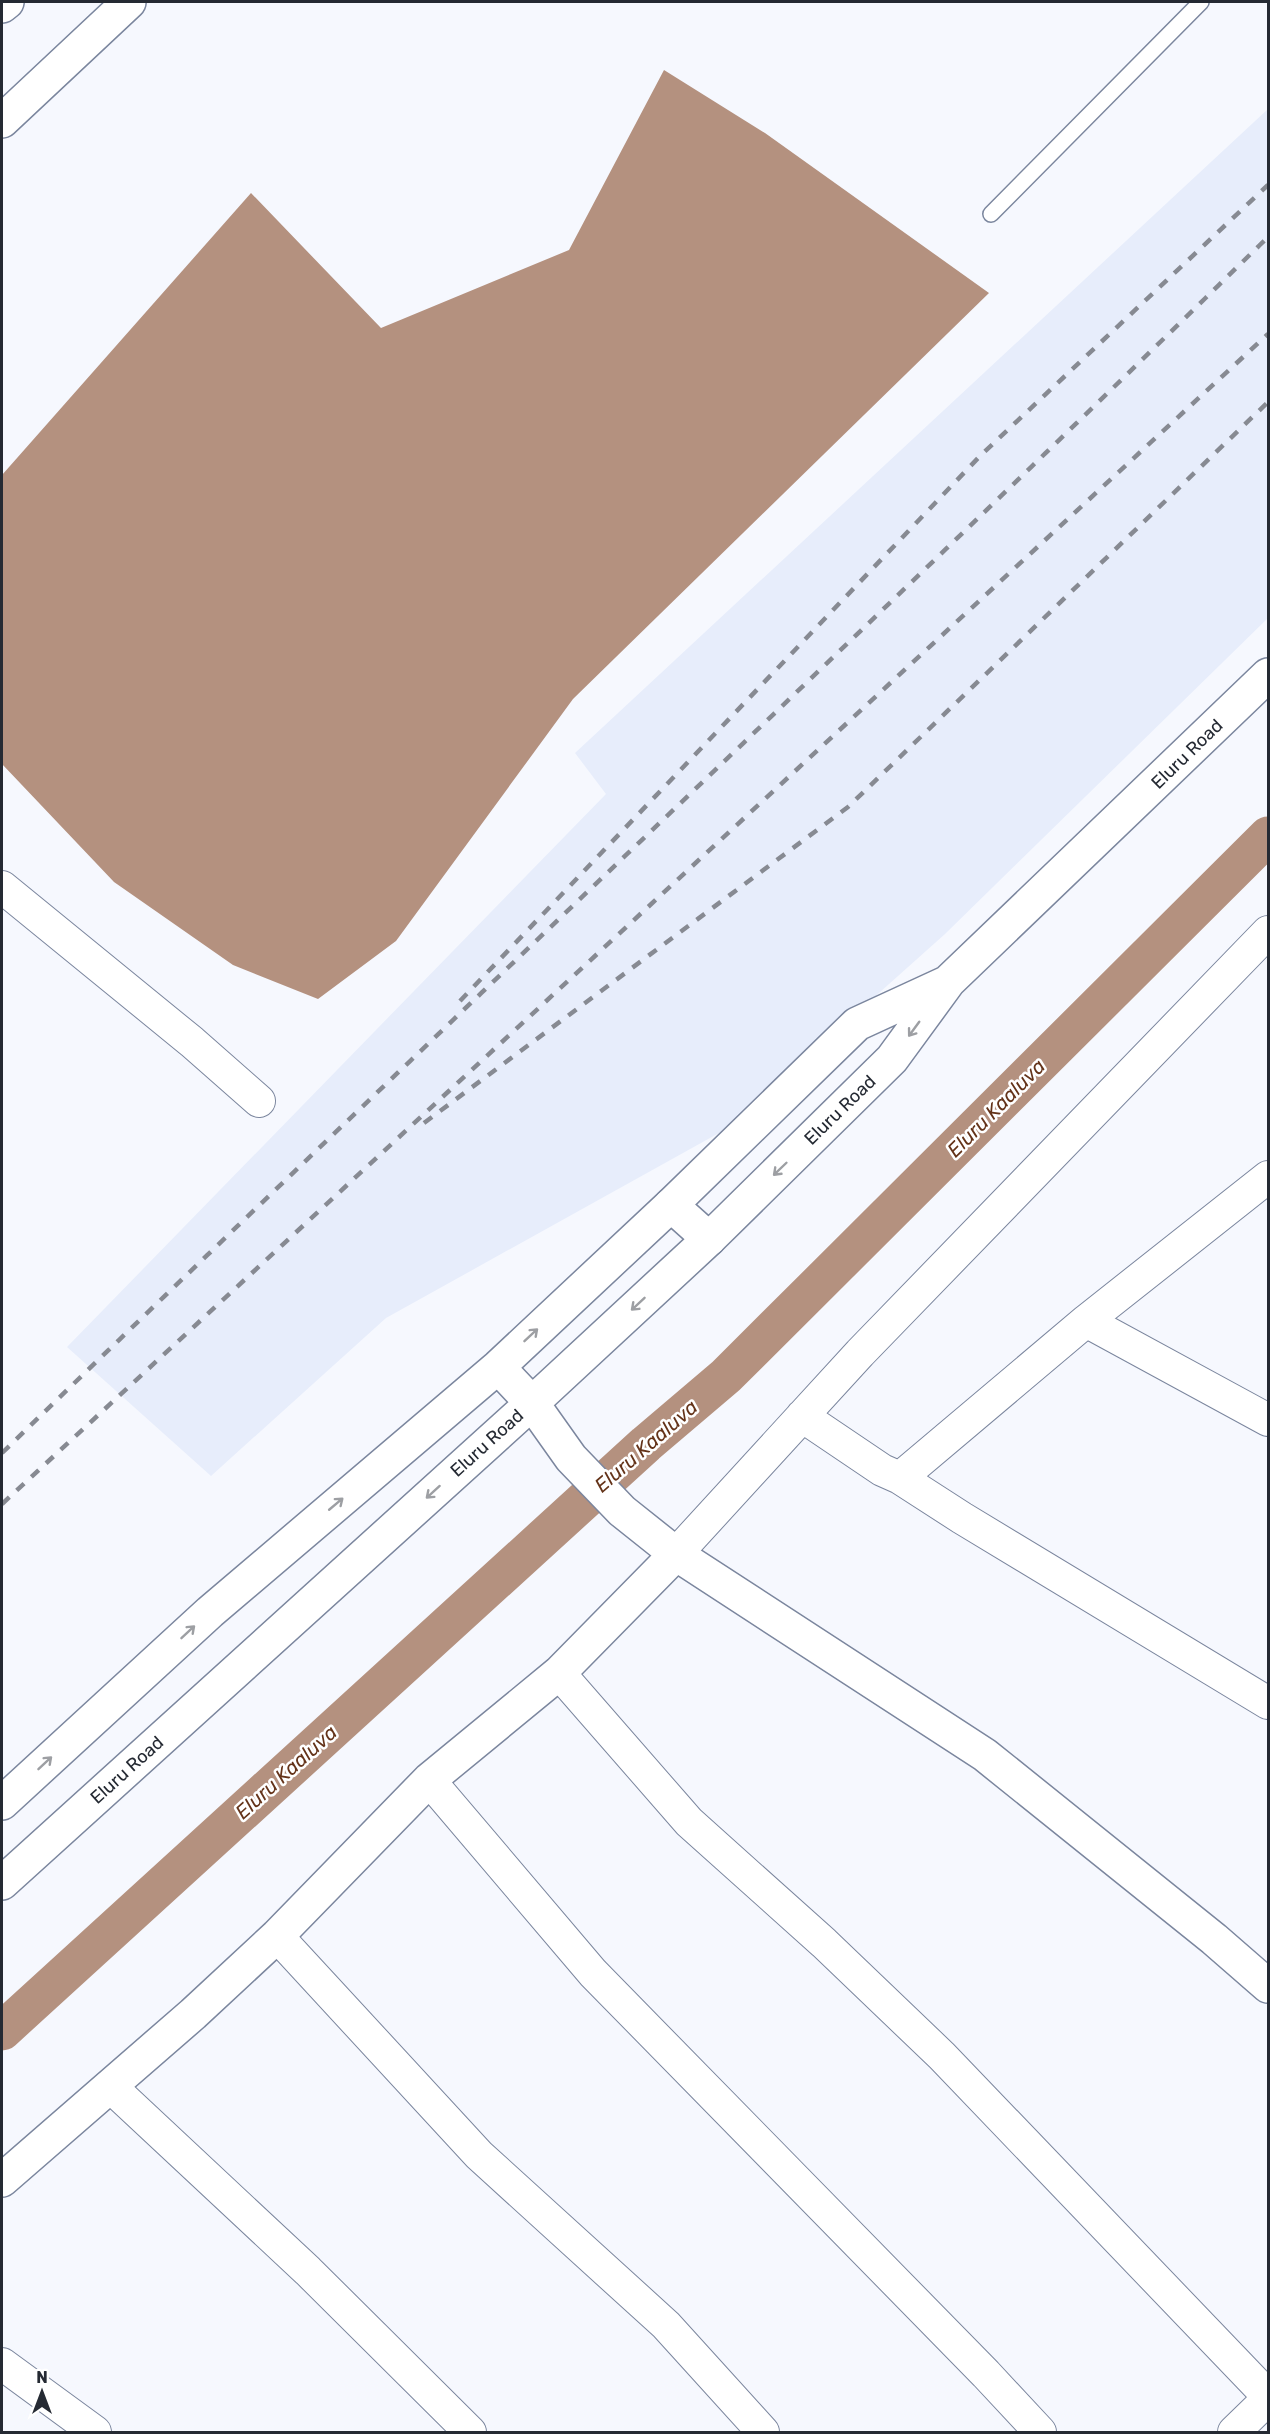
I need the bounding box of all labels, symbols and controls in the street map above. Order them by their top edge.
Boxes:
street label: Eluru Road [1147,715,1227,793]
one-way arrow [908,1020,920,1036]
water label: Eluru Kaaluva [942,1054,1050,1162]
street label: Eluru Road [800,1071,880,1149]
one-way arrow [772,1162,787,1177]
one-way arrow [631,1297,646,1311]
one-way arrow [523,1329,538,1343]
water label: Eluru Kaaluva [590,1395,703,1497]
street label: Eluru Road [446,1404,528,1482]
one-way arrow [425,1485,440,1499]
one-way arrow [328,1497,343,1511]
one-way arrow [181,1624,196,1639]
water label: Eluru Kaaluva [230,1720,342,1824]
street label: Eluru Road [86,1731,168,1809]
one-way arrow [37,1756,52,1770]
north arrow [12,2362,72,2422]
text: N [36,2368,48,2387]

